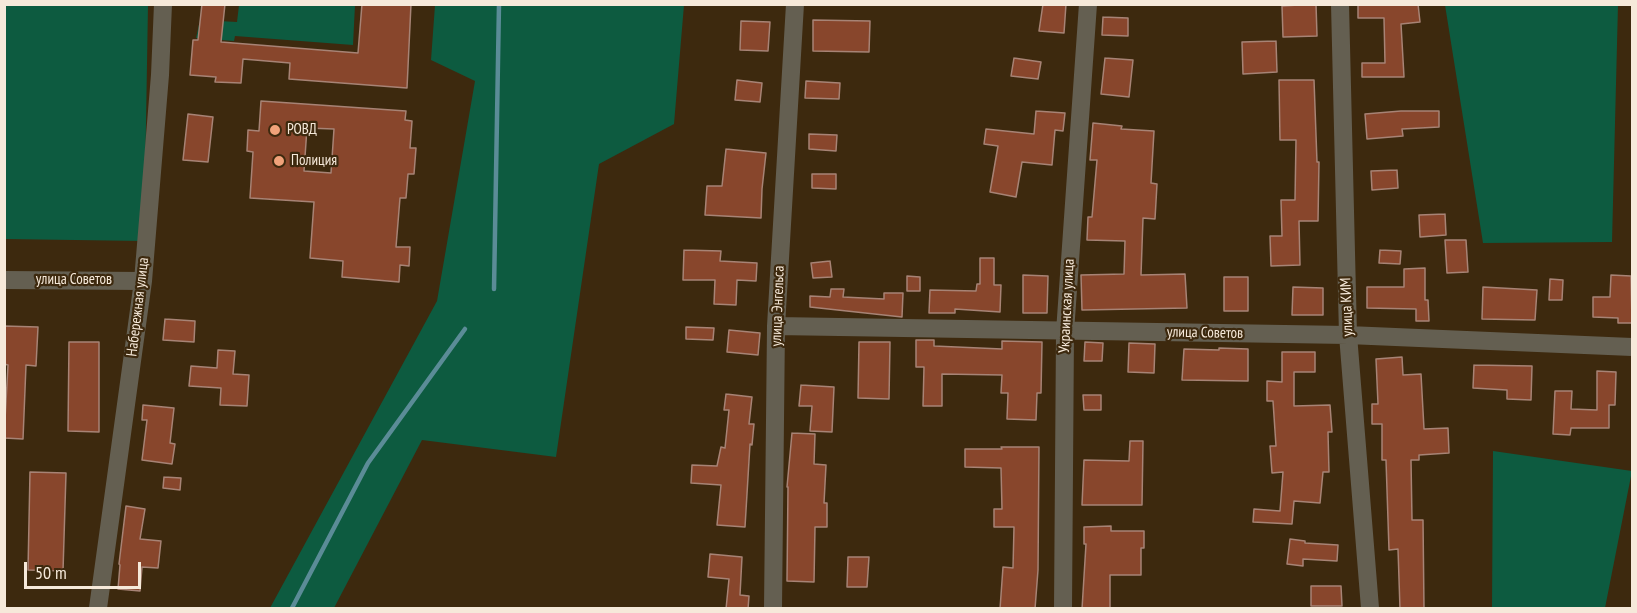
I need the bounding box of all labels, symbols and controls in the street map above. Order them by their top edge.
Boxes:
place label: РОВД [287,121,317,139]
marker: РОВД [268,123,282,137]
place label: Полиция [291,152,337,170]
marker: Полиция [272,154,286,168]
street label: Набережная улица [123,256,153,358]
street label: Украинская улица [1056,258,1078,354]
street label: улица Энгельса [768,265,788,347]
street label: улица Советов [36,271,112,289]
street label: улица КИМ [1337,277,1357,337]
street label: улица Советов [1167,323,1243,343]
scale bar [27,550,144,588]
text: 50 m [35,561,67,584]

